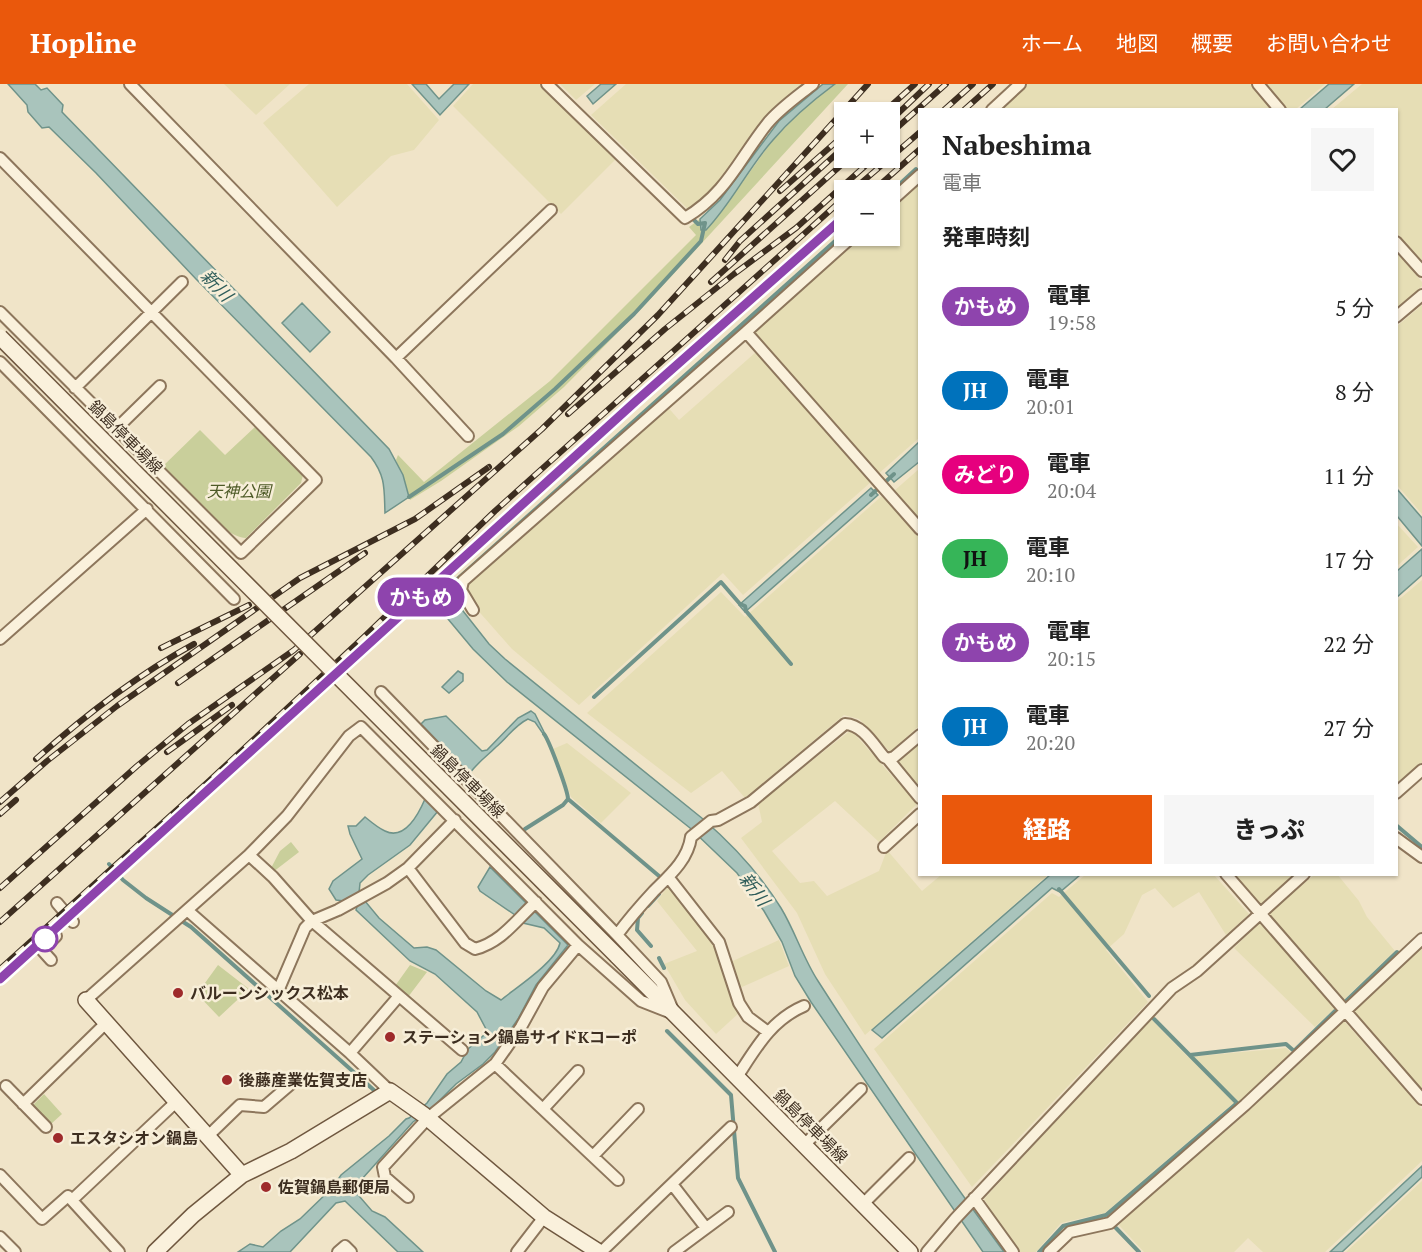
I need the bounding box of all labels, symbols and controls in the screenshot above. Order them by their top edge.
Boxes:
text: Hopline [30,24,137,61]
text: ホーム [1021,29,1083,57]
text: 地図 [1116,29,1158,57]
text: 概要 [1191,29,1233,57]
text: お問い合わせ [1266,29,1392,57]
map controls [834,102,900,246]
button: + [834,102,900,168]
text: Nabeshima [942,126,1092,163]
button: heart [1311,128,1374,191]
text: 電車 [942,169,982,196]
button: − [834,180,900,246]
text: 発車時刻 [942,222,1030,251]
water label: 新川 [196,264,240,308]
text: 電車 [1047,280,1091,309]
text: かもめ [954,292,1017,320]
text: 5 分 [1335,293,1374,322]
text: 19:58 [1047,309,1096,336]
text: 電車 [1026,364,1070,393]
text: JH [963,376,987,404]
text: 8 分 [1335,377,1374,406]
text: 20:01 [1026,393,1075,420]
street label: 鍋島停車場線 [84,395,168,479]
text: 電車 [1047,448,1091,477]
text: みどり [954,460,1017,488]
text: 11 分 [1323,461,1374,490]
text: 20:04 [1047,477,1096,504]
park label: 天神公園 [207,480,273,502]
text: 電車 [1026,532,1070,561]
text: JH [963,544,987,572]
text: 17 分 [1323,545,1374,574]
text: 20:10 [1026,561,1075,588]
line badge: かもめ [386,578,456,616]
text: かもめ [390,583,453,611]
text: 電車 [1047,616,1091,645]
text: かもめ [954,628,1017,656]
text: 22 分 [1323,629,1374,658]
text: 20:15 [1047,645,1096,672]
text: 電車 [1026,700,1070,729]
text: JH [963,712,987,740]
text: 27 分 [1323,713,1374,742]
text: 20:20 [1026,729,1075,756]
street label: 鍋島停車場線 [426,739,510,823]
button: 経路 [942,795,1152,864]
button: きっぷ [1164,795,1374,864]
water label: 新川 [735,867,777,912]
unlabelled marker [32,926,58,952]
place label: バルーンシックス松本 [190,982,349,1004]
marker: バルーンシックス松本 [171,986,185,1000]
place label: ステーション鍋島サイドKコーポ [402,1026,637,1048]
marker: ステーション鍋島サイドKコーポ [383,1030,397,1044]
place label: 後藤産業佐賀支店 [239,1069,367,1091]
marker: 後藤産業佐賀支店 [220,1073,234,1087]
street label: 鍋島停車場線 [769,1084,853,1168]
place label: エスタシオン鍋島 [70,1127,198,1149]
marker: エスタシオン鍋島 [51,1131,65,1145]
place label: 佐賀鍋島郵便局 [277,1176,390,1198]
marker: 佐賀鍋島郵便局 [259,1180,273,1194]

